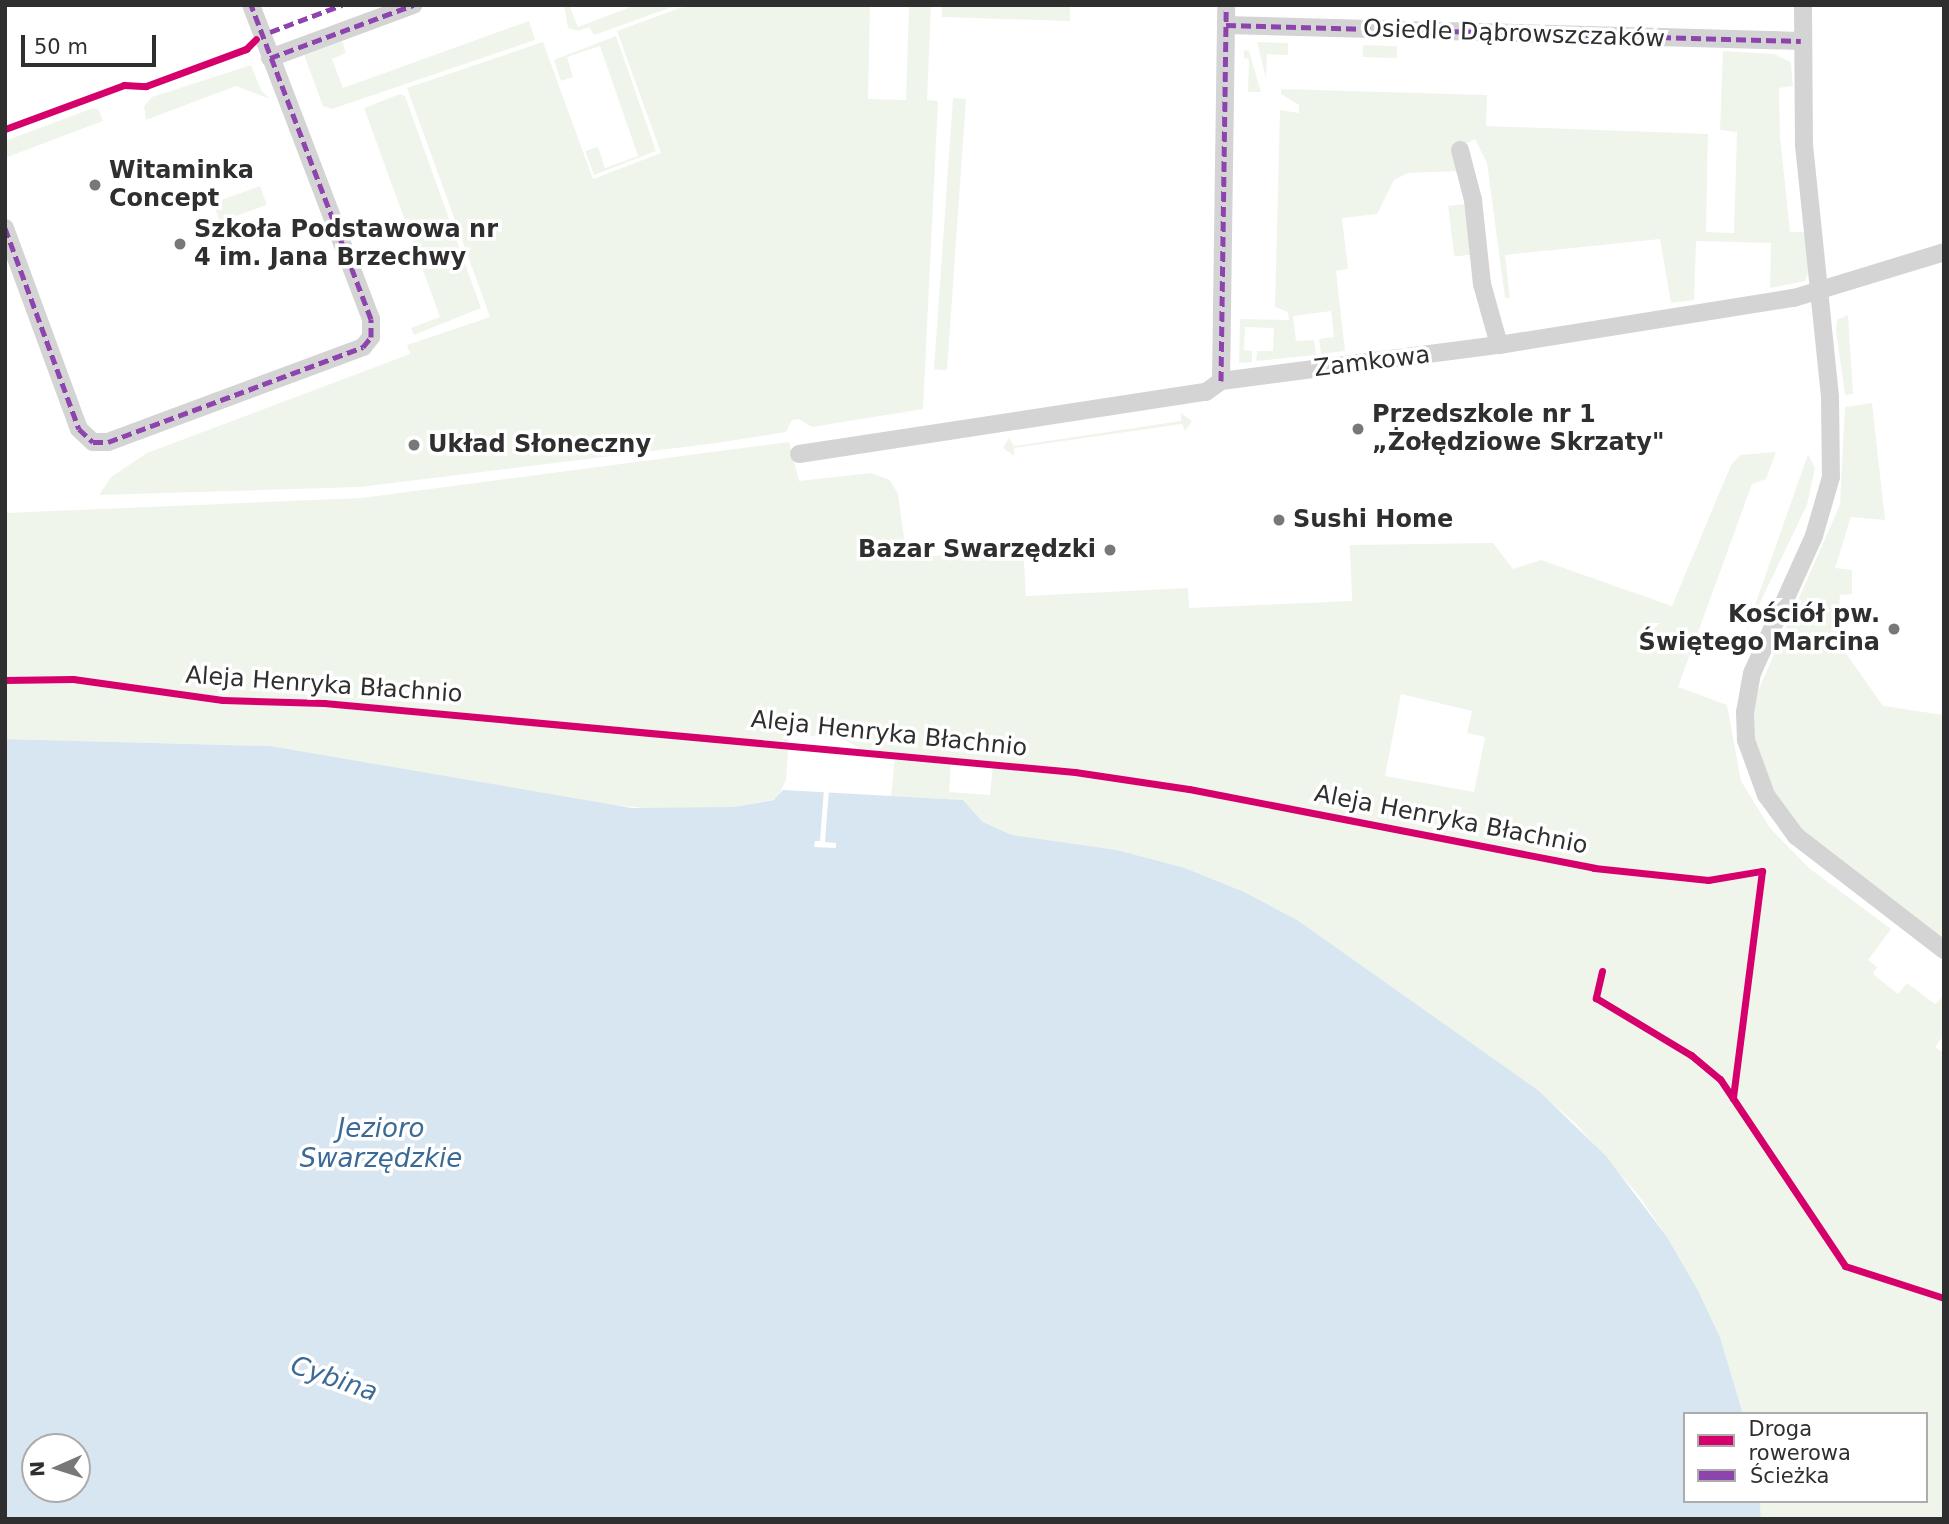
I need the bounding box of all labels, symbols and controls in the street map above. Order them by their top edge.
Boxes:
street label: Osiedle Dąbrowszczaków [1363,14,1665,54]
scale bar [24,21,159,65]
text: 50 m [34,35,88,59]
place label: Witaminka Concept [109,157,254,213]
marker: Witaminka Concept [87,177,103,193]
place label: Szkoła Podstawowa nr 4 im. Jana Brzechwy [194,216,498,272]
marker: Szkoła Podstawowa nr 4 im. Jana Brzechwy [172,236,188,252]
street label: Zamkowa [1312,341,1432,383]
place label: Przedszkole nr 1 „Żołędziowe Skrzaty" [1372,401,1664,457]
marker: Przedszkole nr 1 „Żołędziowe Skrzaty" [1350,421,1366,437]
place label: Układ Słoneczny [428,431,651,459]
marker: Układ Słoneczny [406,437,422,453]
place label: Sushi Home [1293,506,1453,534]
marker: Sushi Home [1271,512,1287,528]
place label: Bazar Swarzędzki [858,536,1096,564]
marker: Bazar Swarzędzki [1102,542,1118,558]
place label: Kościół pw. Świętego Marcina [1639,601,1880,657]
marker: Kościół pw. Świętego Marcina [1886,621,1902,637]
street label: Aleja Henryka Błachnio [184,661,464,709]
street label: Aleja Henryka Błachnio [749,705,1029,763]
street label: Aleja Henryka Błachnio [1312,779,1590,861]
water label: Jezioro Swarzędzkie [300,1113,462,1174]
water label: Cybina [287,1350,381,1408]
legend [1683,1412,1928,1503]
text: Droga rowerowa [1749,1417,1851,1465]
north arrow [21,1433,91,1503]
text: N [26,1460,48,1478]
text: Ścieżka [1750,1464,1829,1488]

